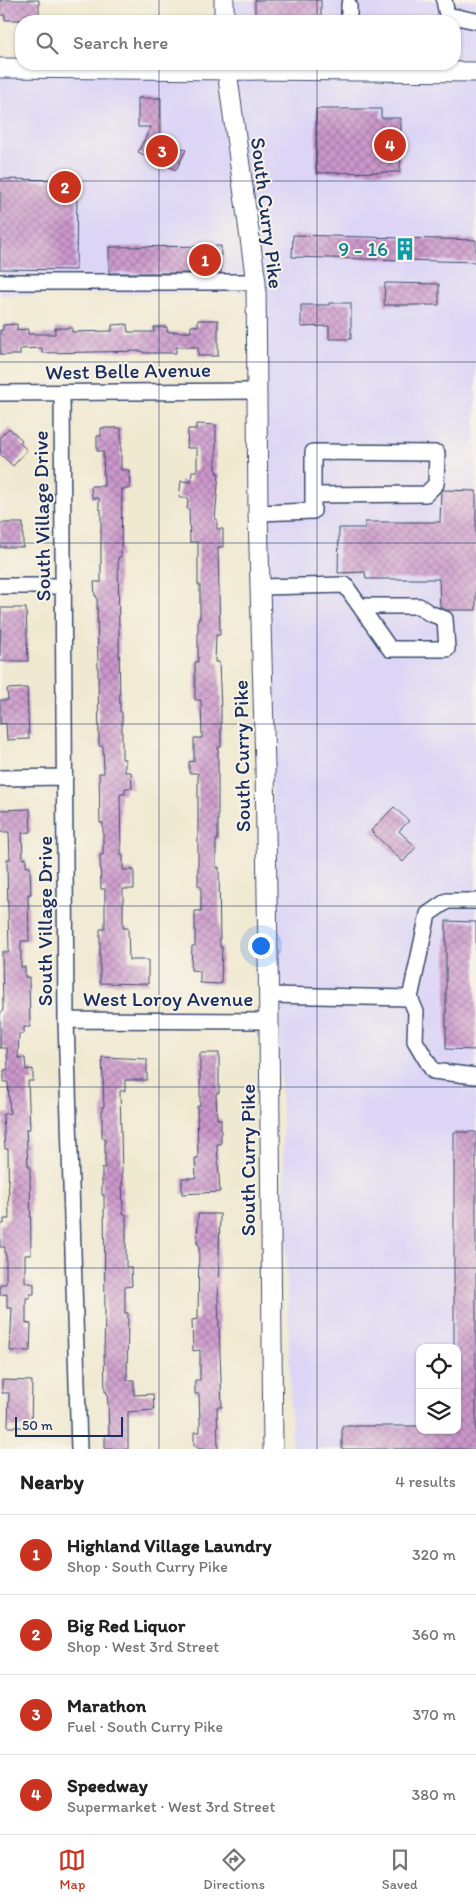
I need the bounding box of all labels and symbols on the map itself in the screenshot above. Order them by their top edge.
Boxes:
pin: 4 [374,126,406,164]
pin: 3 [146,132,178,170]
street label: South Curry Pike [246,136,289,290]
pin: 2 [49,168,81,206]
place label: 9 - 16 [338,236,388,261]
building icon: 9 - 16 [392,236,418,262]
pin: 1 [189,241,221,279]
street label: West Belle Avenue [45,357,211,384]
street label: South Village Drive [28,431,55,602]
street label: South Curry Pike [228,680,255,832]
street label: South Village Drive [32,836,57,1006]
your location [248,933,274,959]
street label: West Loroy Avenue [83,986,253,1011]
street label: South Curry Pike [235,1084,260,1236]
scale bar [15,1414,122,1437]

